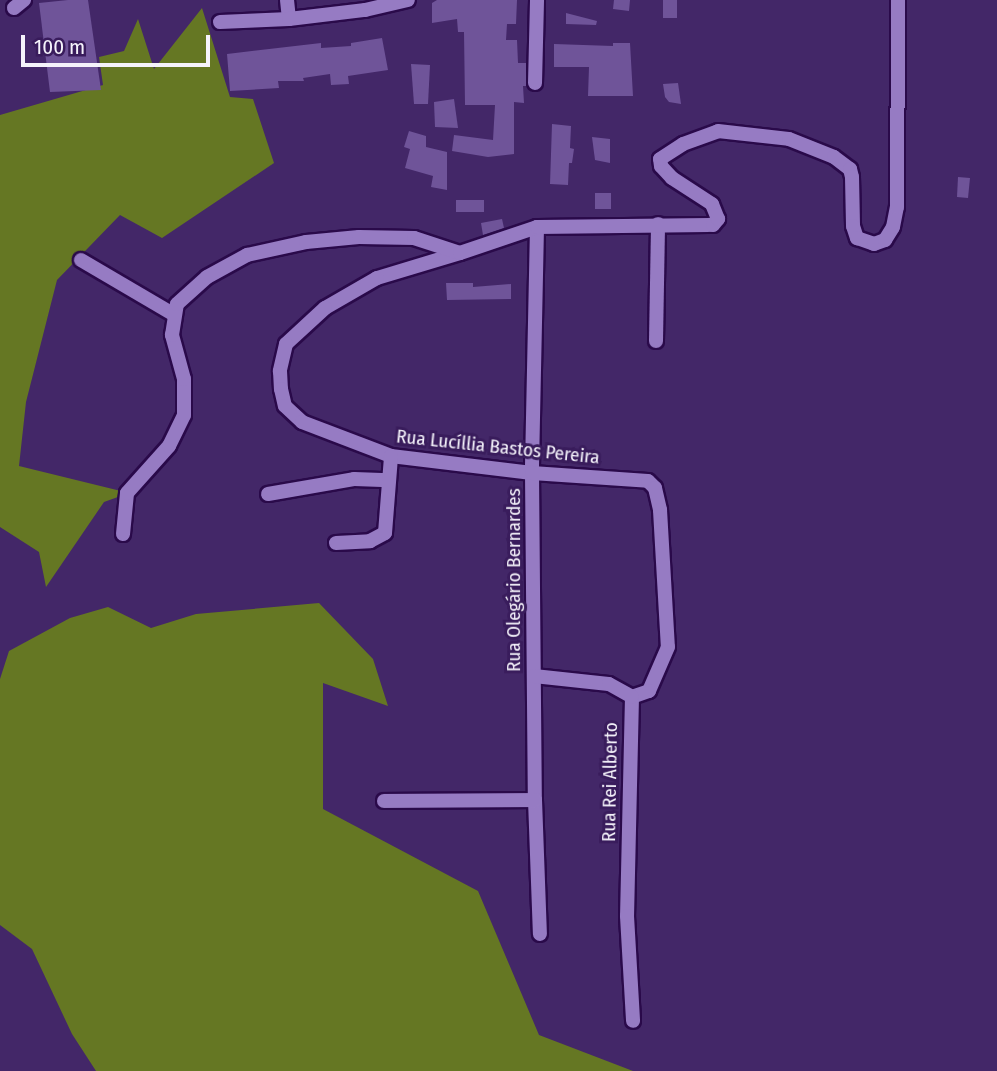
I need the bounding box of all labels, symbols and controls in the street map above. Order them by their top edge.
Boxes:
scale bar [24,21,214,65]
text: 100 m [34,34,85,60]
street label: Rua Lucíllia Bastos Pereira [395,425,601,469]
street label: Rua Olegário Bernardes [503,488,525,672]
street label: Rua Rei Alberto [598,722,622,842]

